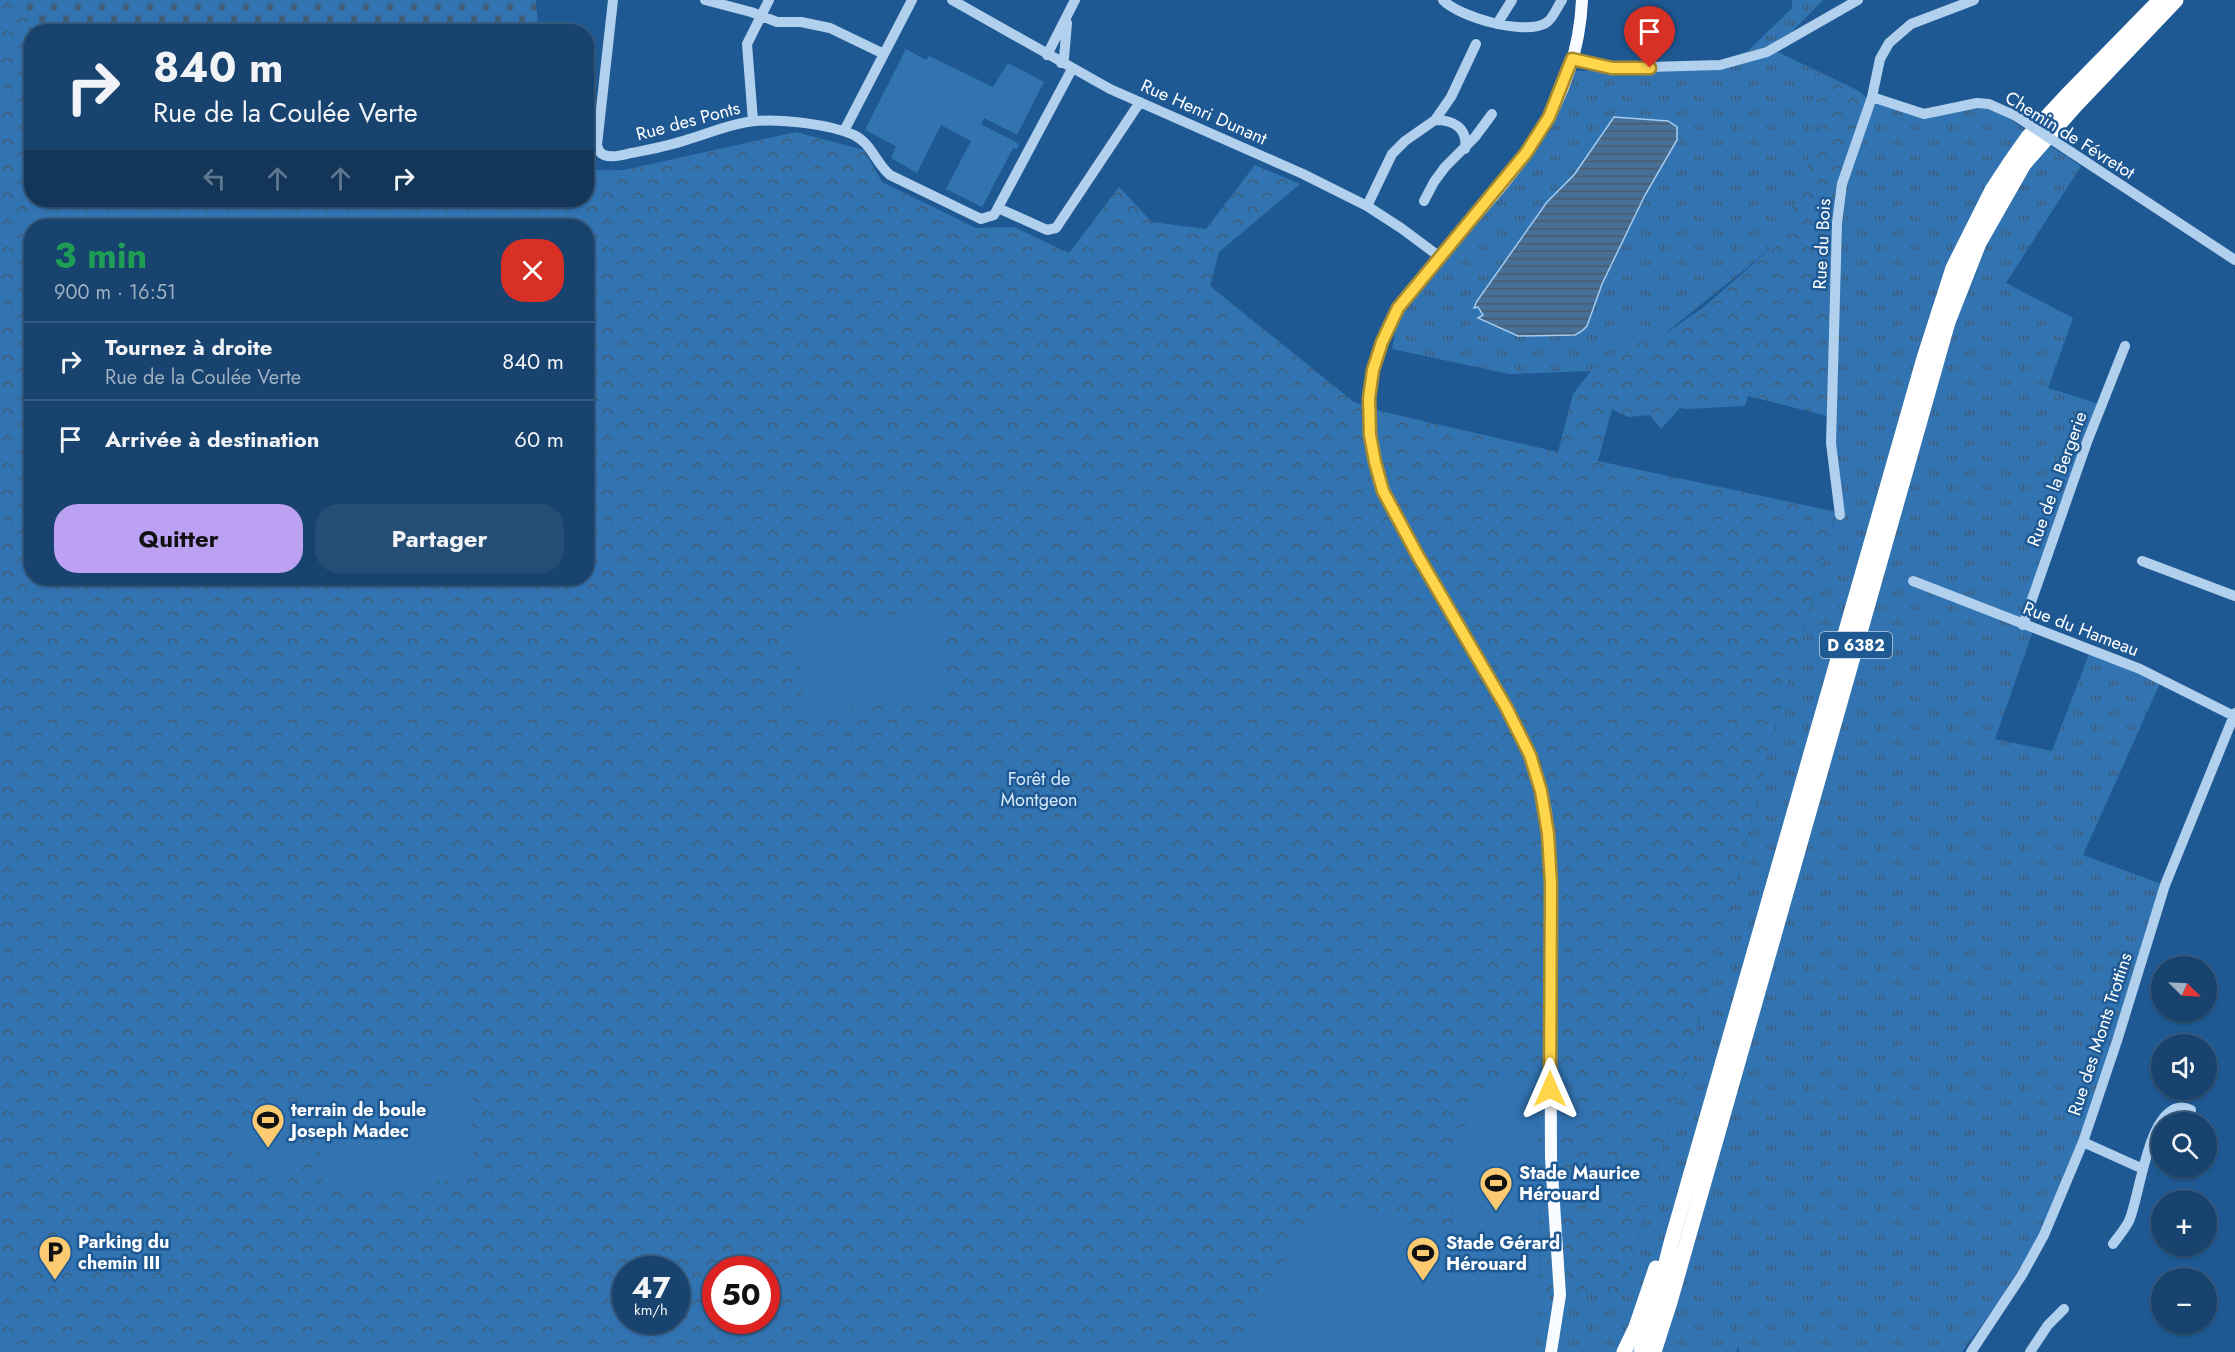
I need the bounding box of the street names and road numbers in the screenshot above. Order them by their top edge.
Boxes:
street label: Rue Henri Dunant [1137,73,1272,152]
street label: Chemin de Févretot [2000,85,2141,186]
street label: Rue des Ponts [633,95,743,147]
street label: Rue du Bois [1807,198,1837,290]
street label: Rue de la Bergerie [2020,408,2094,550]
street label: Rue du Hameau [2019,595,2143,663]
road number: D 6382 [1820,632,1892,658]
street label: Rue des Monts Trottins [2061,949,2139,1119]

